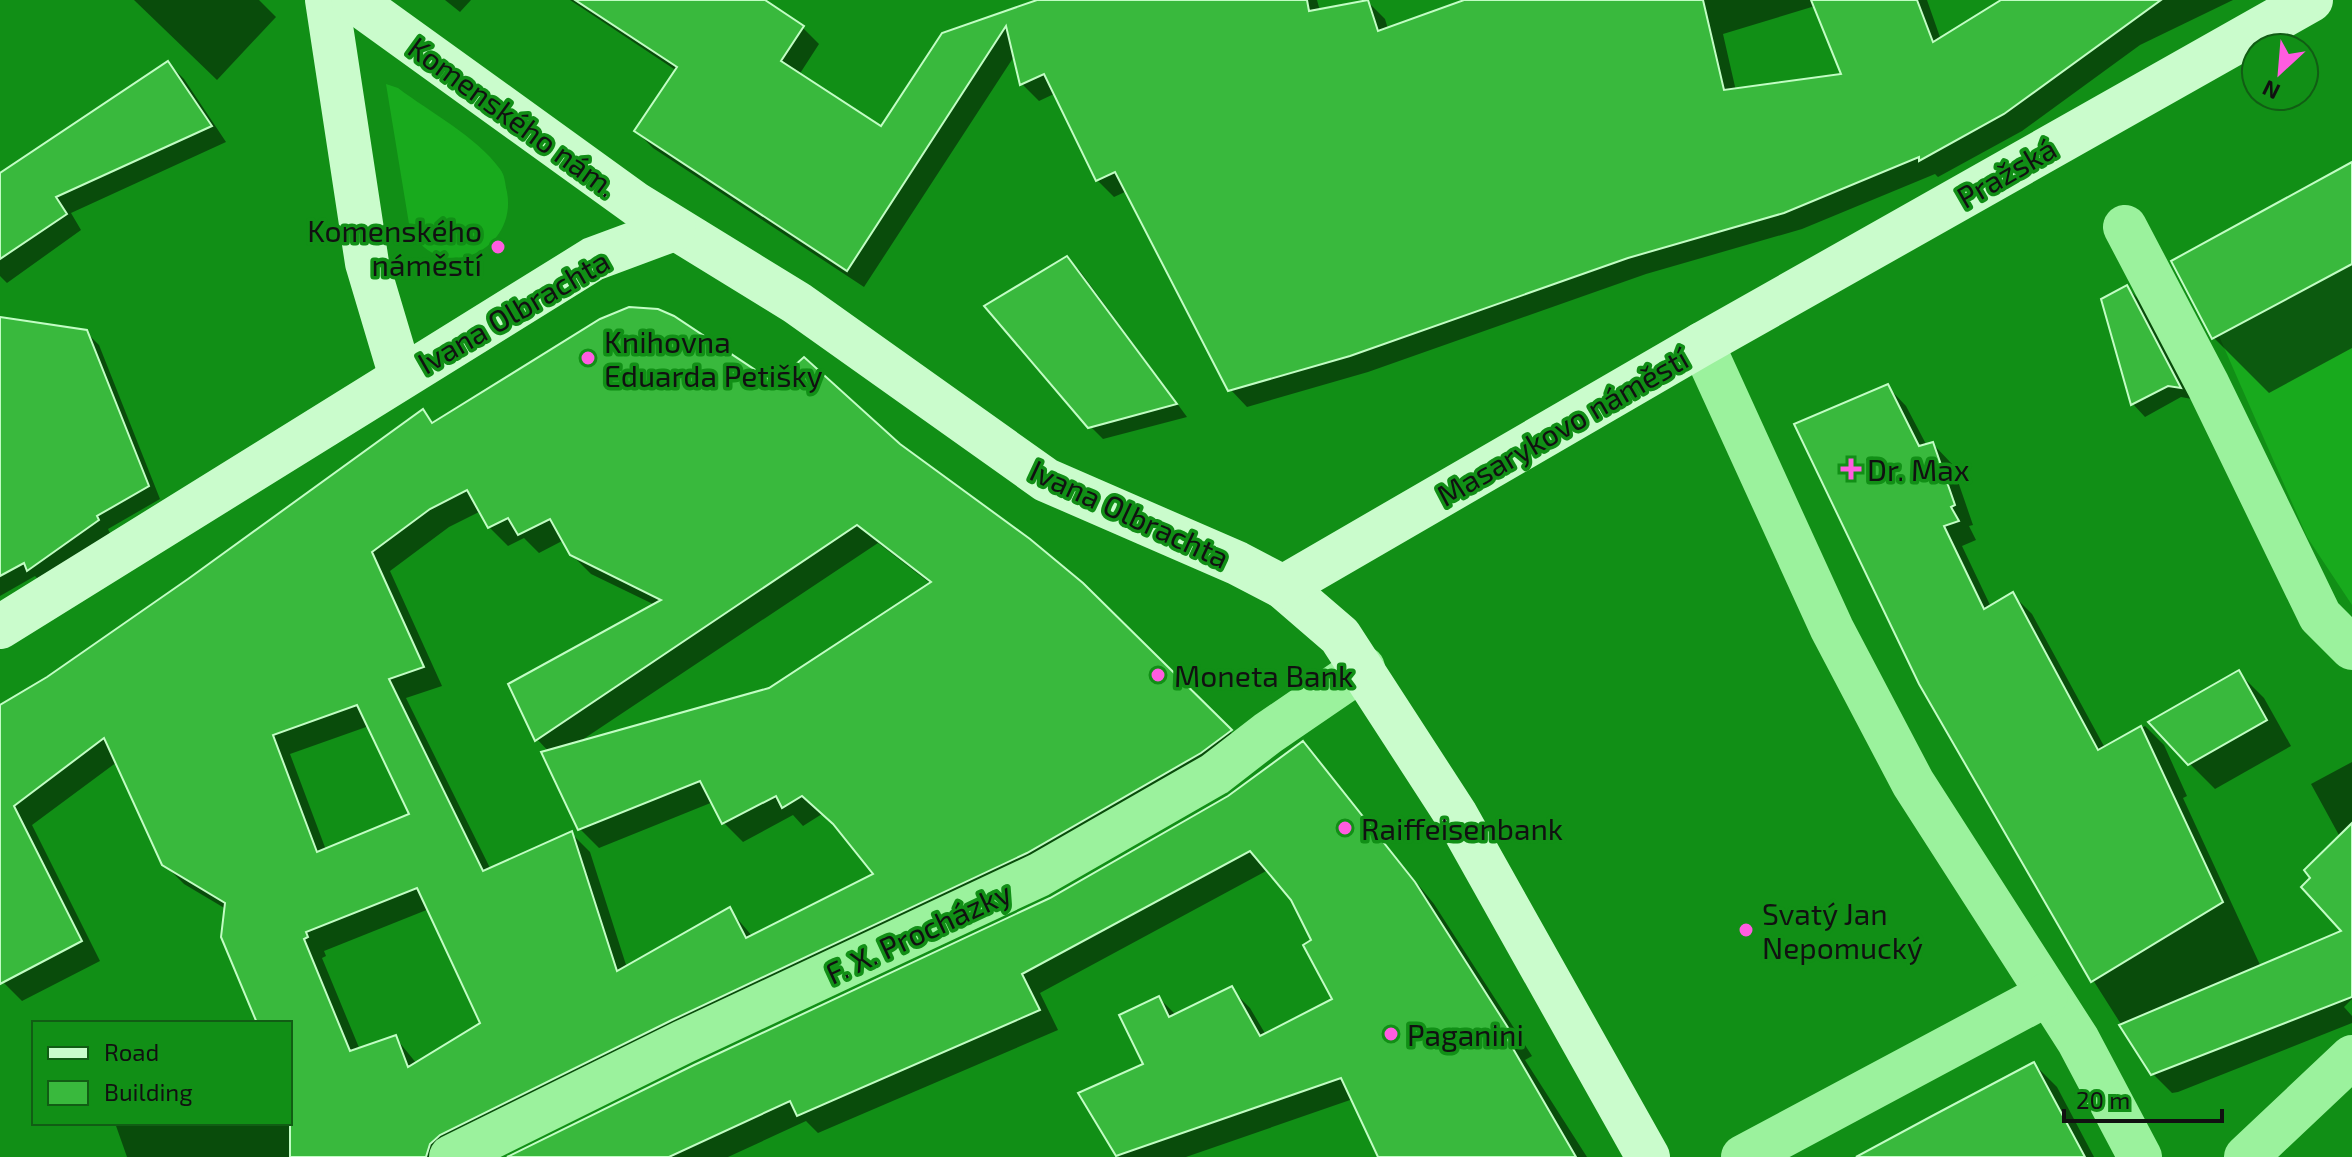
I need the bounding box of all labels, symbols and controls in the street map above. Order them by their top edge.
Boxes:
street label: Komenského nám. [402,28,624,204]
north arrow [2240,32,2320,112]
text: N [2258,76,2284,106]
street label: Pražská [1950,129,2062,215]
place label: Komenského náměstí [307,212,484,282]
marker: Komenského náměstí [489,238,507,256]
street label: Ivana Olbrachta [411,242,615,380]
place label: Knihovna Eduarda Petišky [604,323,823,393]
street label: Masarykovo náměstí [1430,339,1695,513]
marker: Knihovna Eduarda Petišky [579,349,597,367]
street label: Ivana Olbrachta [1025,451,1235,575]
place label: Dr. Max [1867,451,1970,487]
marker: Dr. Max [1842,460,1860,478]
place label: Moneta Bank [1174,657,1353,693]
marker: Moneta Bank [1149,666,1167,684]
place label: Raiffeisenbank [1361,810,1563,846]
marker: Raiffeisenbank [1336,819,1354,837]
street label: F. X. Procházky [819,873,1017,991]
place label: Svatý Jan Nepomucký [1762,895,1923,965]
marker: Svatý Jan Nepomucký [1737,921,1755,939]
place label: Paganini [1407,1016,1524,1052]
legend [32,1021,292,1125]
marker: Paganini [1382,1025,1400,1043]
text: Road [104,1037,159,1066]
scale bar [2064,1073,2222,1123]
text: Building [104,1077,193,1106]
text: 20 m [2076,1085,2130,1114]

